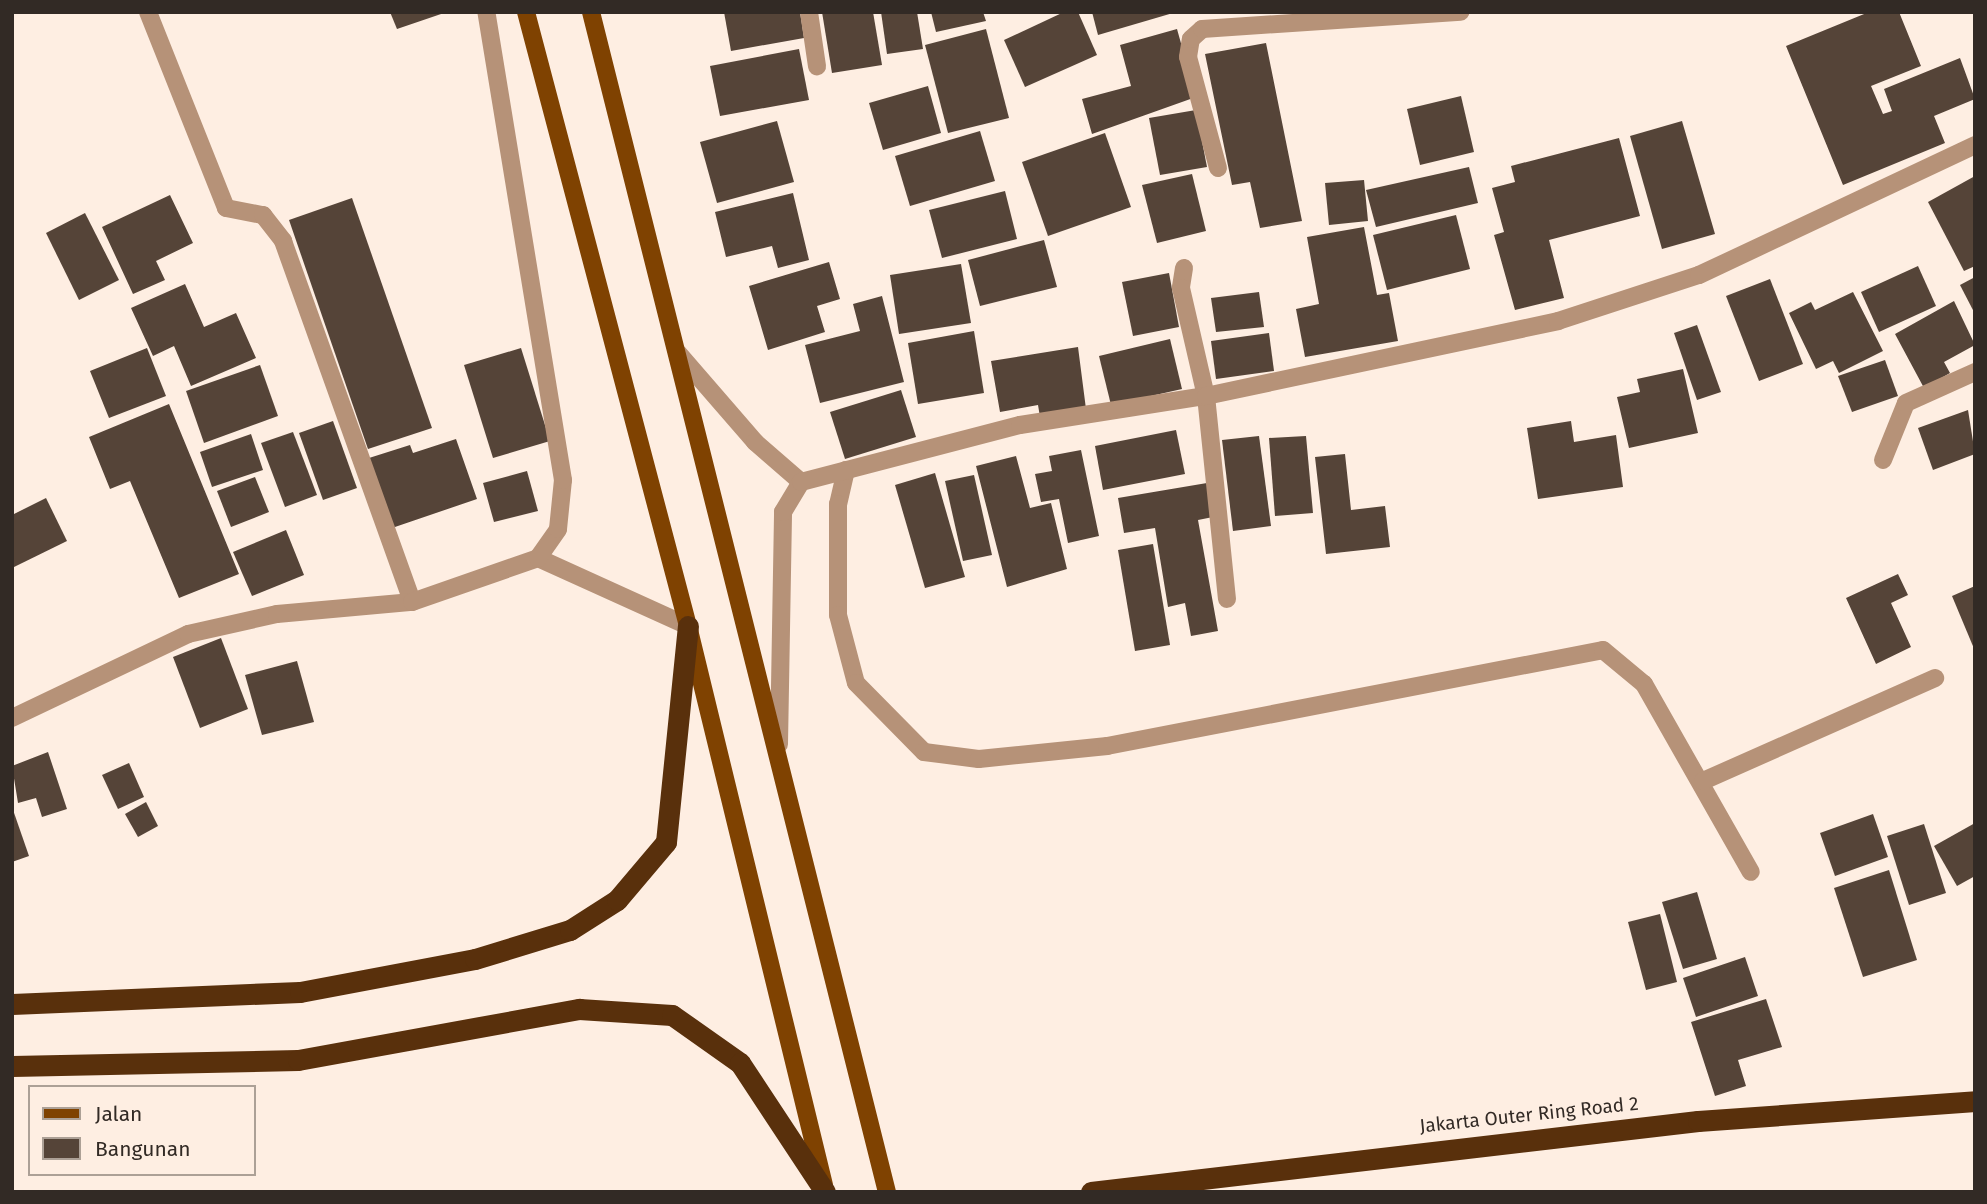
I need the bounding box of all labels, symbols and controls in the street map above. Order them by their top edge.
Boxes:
legend [28,1085,256,1176]
street label: Jakarta Outer Ring Road 2 [1418,1092,1640,1138]
text: Jalan [95,1101,142,1127]
text: Bangunan [95,1136,190,1162]

